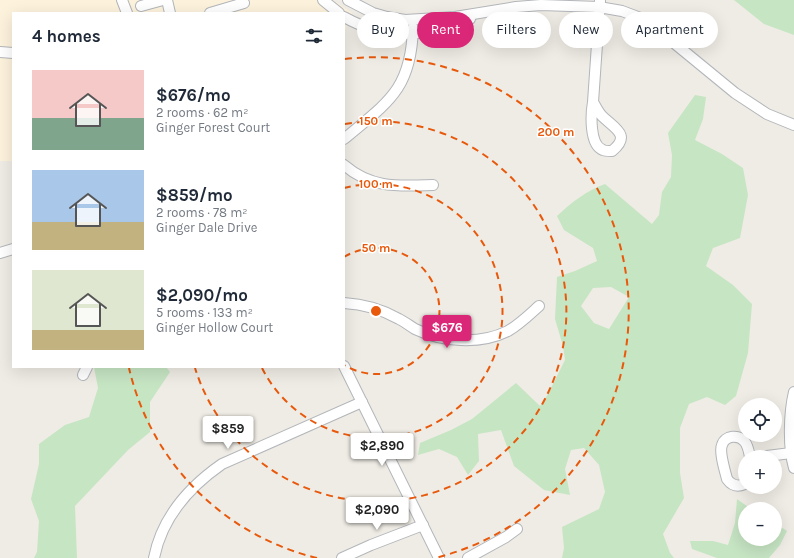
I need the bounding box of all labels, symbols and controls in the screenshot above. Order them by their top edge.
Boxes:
chip: Buy [357,12,409,48]
chip: Rent [417,12,474,48]
chip: Filters [482,12,551,48]
chip: New [559,12,613,48]
chip: Apartment [621,12,718,48]
icon: filters [303,25,325,47]
text: 4 homes [32,26,101,46]
text: $676/mo [156,85,231,105]
icon: home [64,86,112,134]
text: 2 rooms · 62 m² [156,105,248,120]
text: 150 m [359,114,393,128]
text: Ginger Forest Court [156,120,270,135]
text: 200 m [538,125,574,139]
text: 100 m [359,177,393,191]
text: $859/mo [156,185,233,205]
icon: home [64,186,112,234]
text: 2 rooms · 78 m² [156,205,248,220]
text: Ginger Dale Drive [156,220,257,235]
text: 50 m [362,241,391,255]
text: $2,090/mo [156,285,248,305]
icon: home [64,286,112,334]
centre of rings [369,304,383,318]
text: 5 rooms · 133 m² [156,305,253,320]
pin: $676 [423,315,471,349]
text: Ginger Hollow Court [156,320,273,335]
text: $676 [431,320,463,335]
map controls [738,398,782,546]
button: locate [738,398,782,442]
pin: $859 [204,416,252,450]
text: $859 [212,421,244,436]
pin: $2,890 [349,433,415,467]
text: $2,890 [360,438,404,453]
button: + [738,450,782,494]
pin: $2,090 [344,497,410,531]
text: $2,090 [355,502,399,517]
button: − [738,502,782,546]

